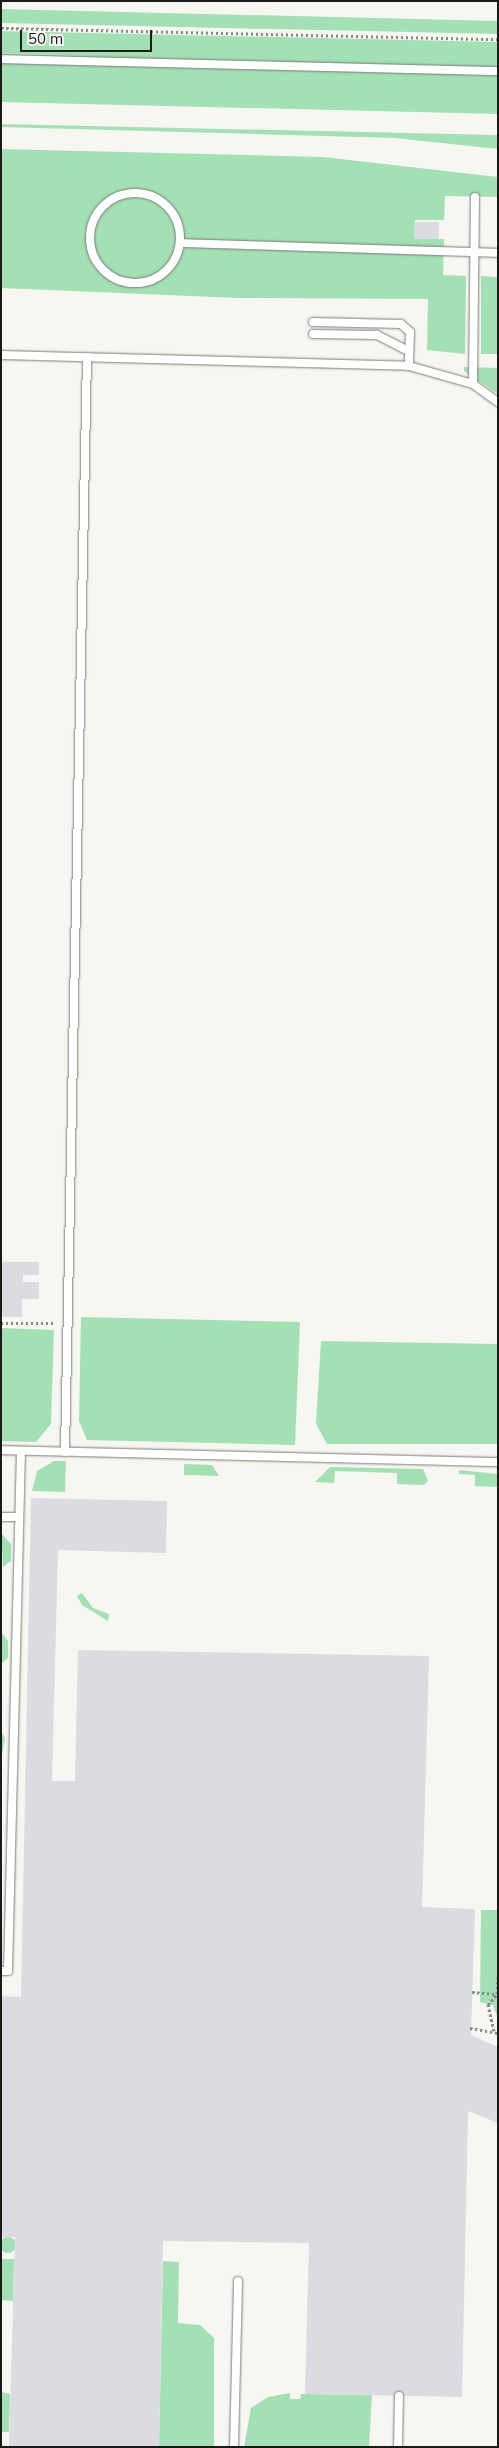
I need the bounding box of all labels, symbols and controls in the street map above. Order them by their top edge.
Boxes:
scale bar [22,20,155,52]
text: 50 m [28,29,63,48]

